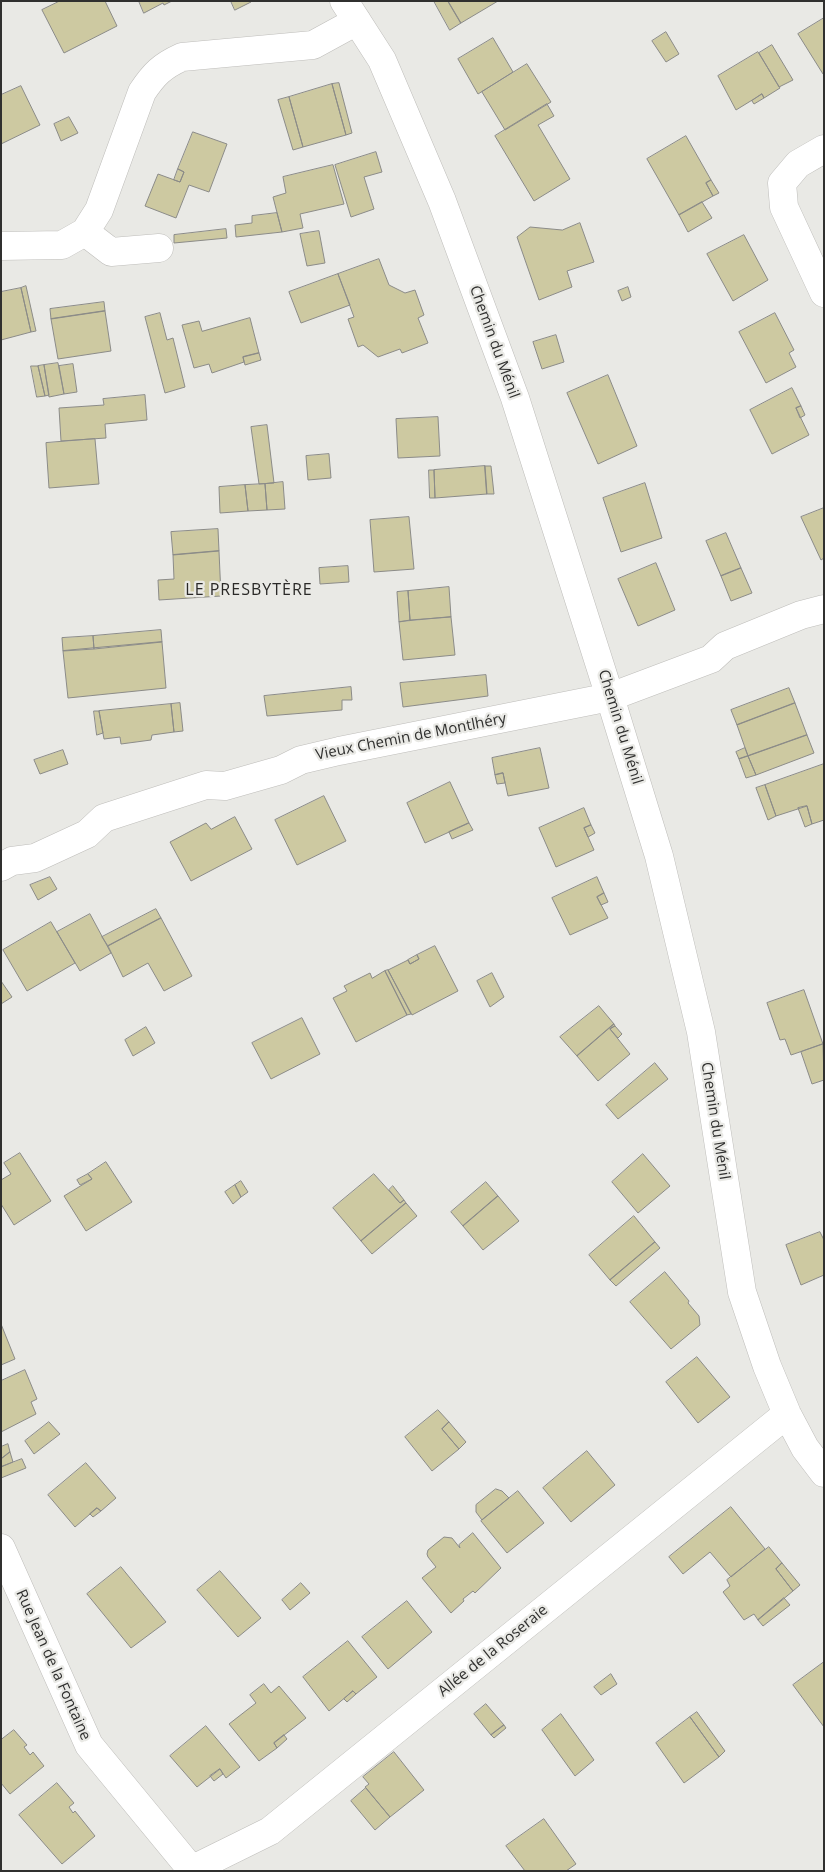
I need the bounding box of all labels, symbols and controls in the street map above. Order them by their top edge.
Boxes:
street label: Chemin du Ménil [465,283,523,401]
district label: LE PRESBYTÈRE [184,580,314,600]
street label: Chemin du Ménil [594,668,646,786]
street label: Vieux Chemin de Montlhéry [314,710,508,764]
street label: Chemin du Ménil [697,1061,733,1181]
street label: Rue Jean de la Fontaine [12,1587,94,1743]
street label: Allée de la Roseraie [435,1601,551,1701]

